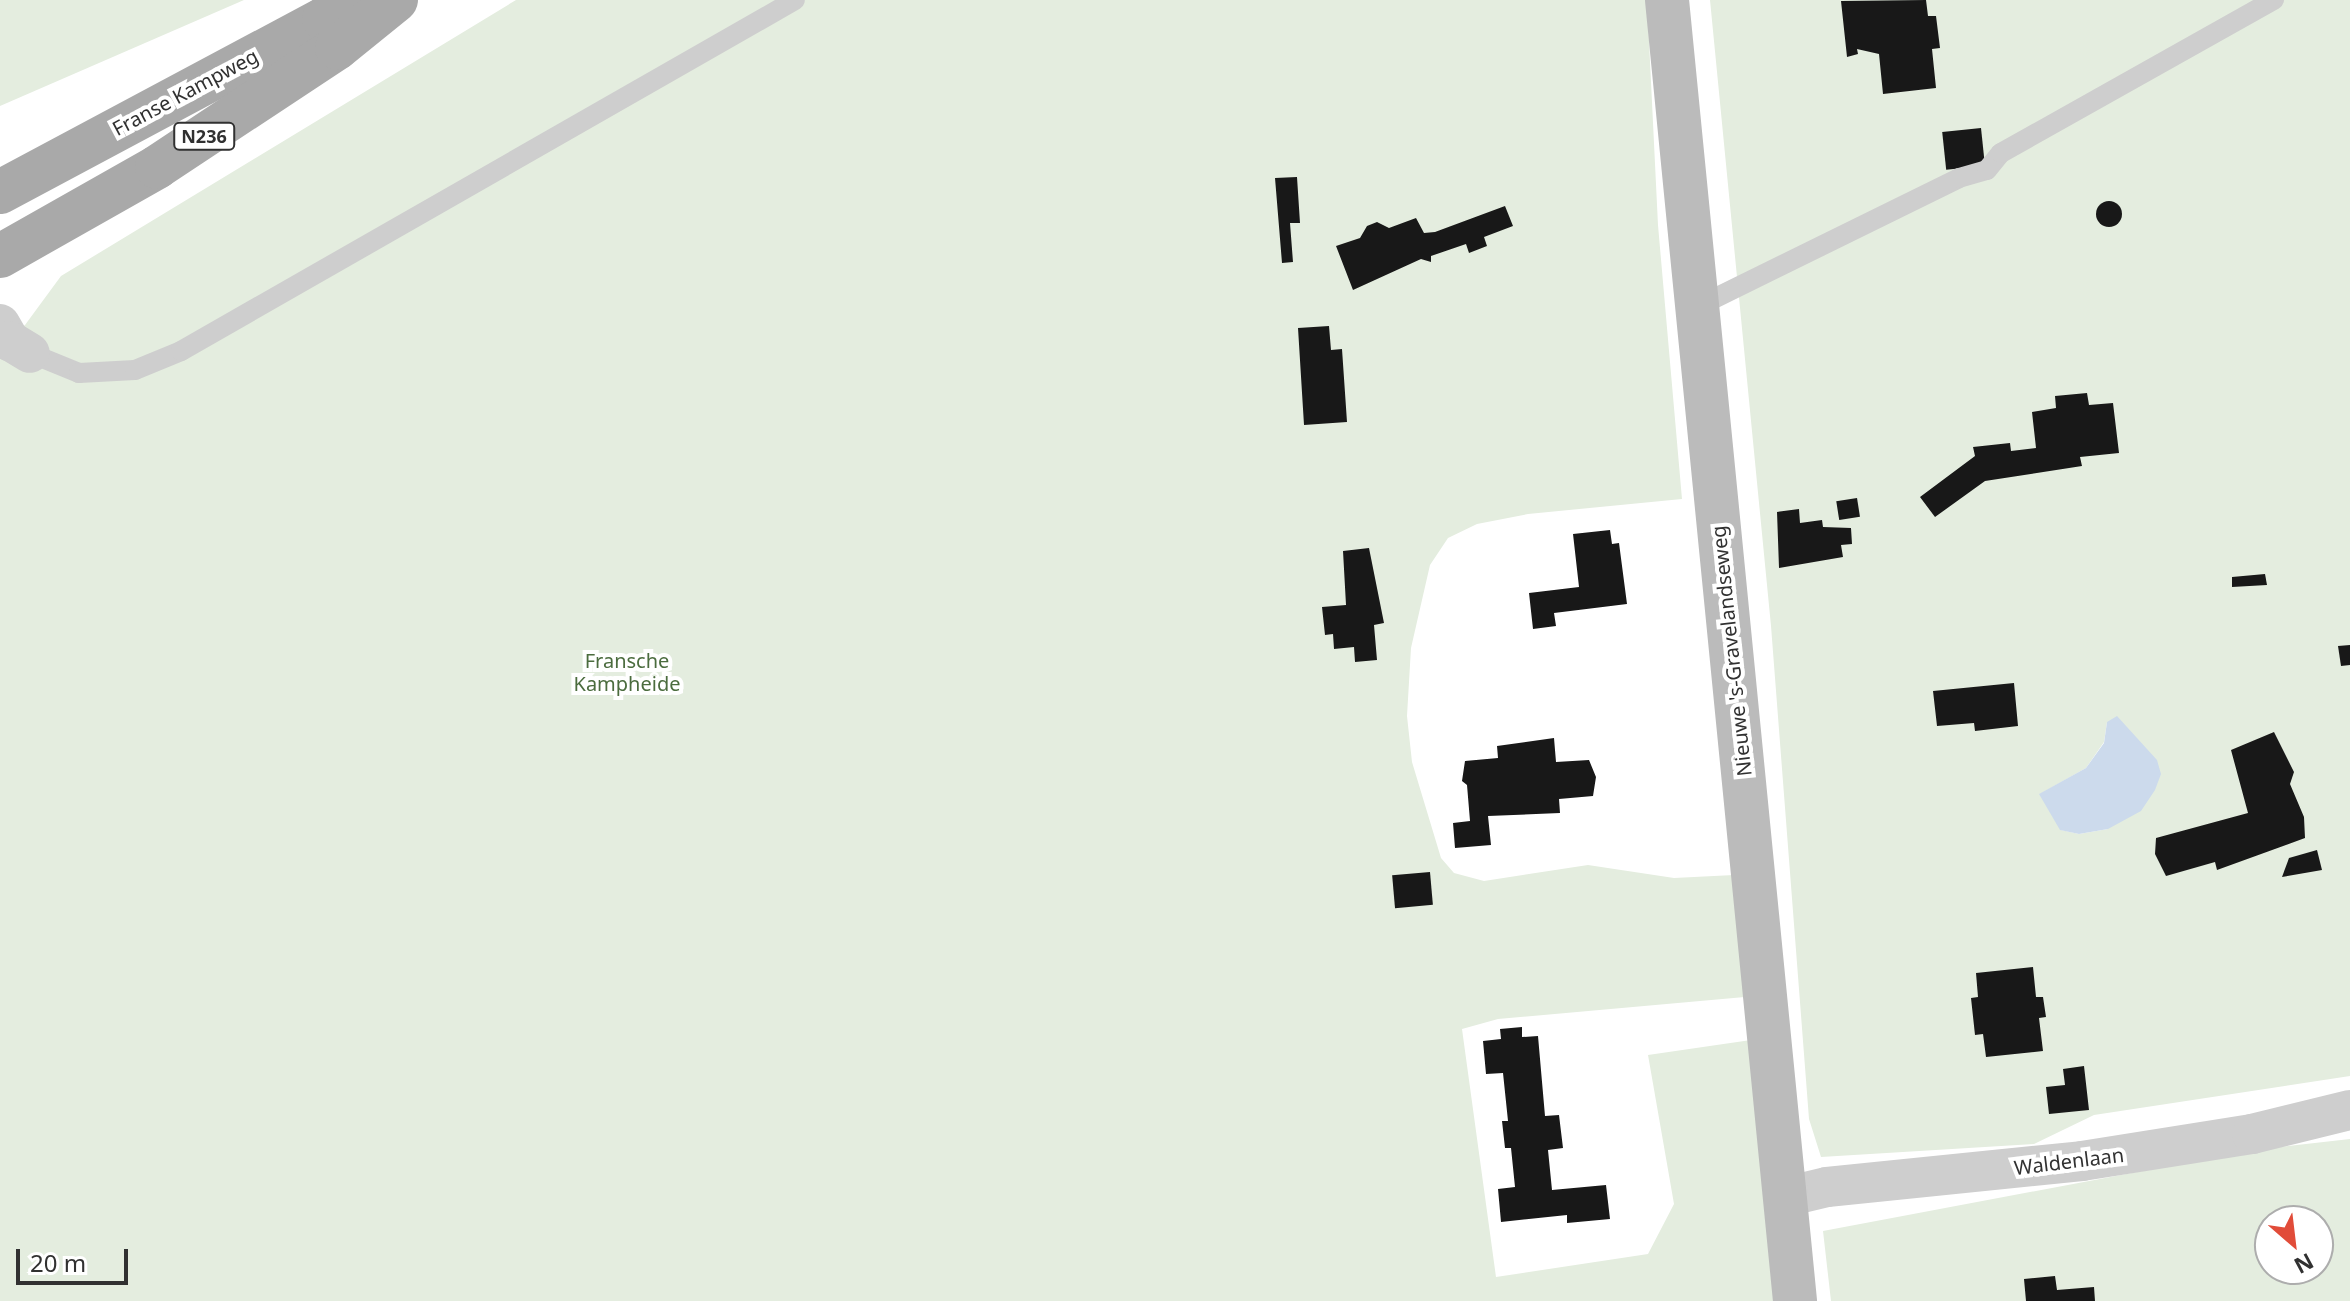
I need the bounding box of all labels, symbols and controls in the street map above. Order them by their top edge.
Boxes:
street label: Franse Kampweg [108,44,262,140]
road number: N236 [172,122,236,150]
street label: Nieuwe 's-Gravelandseweg [1706,524,1756,778]
park label: Fransche Kampheide [574,649,680,696]
street label: Waldenlaan [2013,1142,2125,1180]
north arrow [2254,1205,2334,1285]
scale bar [20,1233,132,1283]
text: 20 m [30,1246,86,1279]
text: N [2289,1247,2319,1282]

